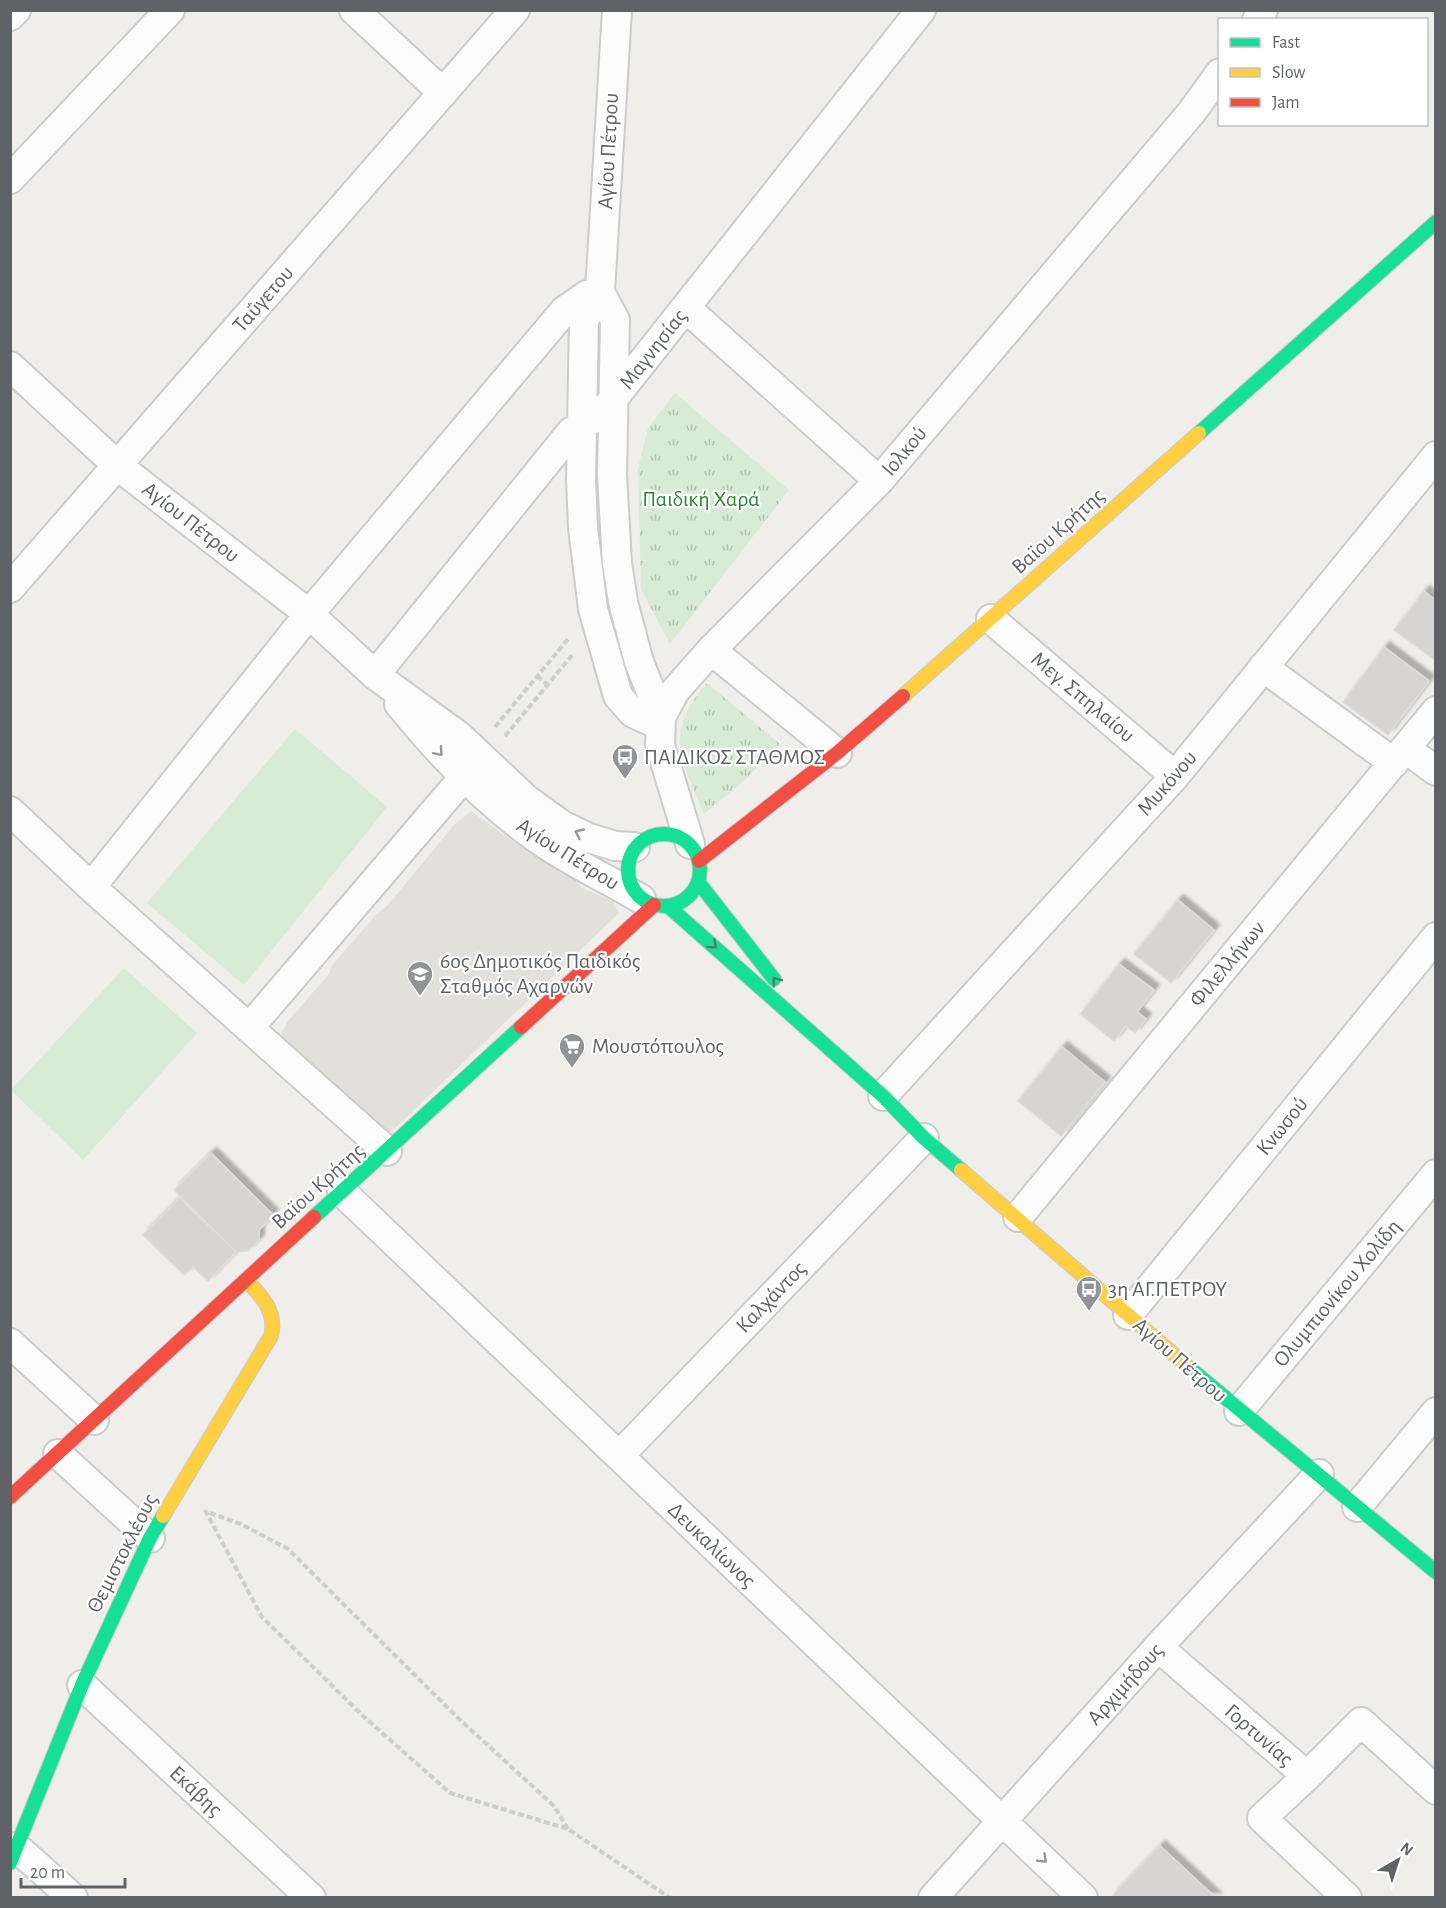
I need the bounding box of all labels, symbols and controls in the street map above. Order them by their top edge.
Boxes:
legend [1218,18,1428,126]
text: Fast [1272,34,1300,52]
text: Slow [1272,64,1305,82]
street label: Αγίου Πέτρου [594,92,622,210]
text: Jam [1272,94,1300,112]
street label: Ταΰγετου [228,262,298,336]
street label: Μαγνησίας [615,305,691,393]
street label: Ιολκού [877,422,931,480]
street label: Αγίου Πέτρου [138,477,244,567]
street label: Βαϊου Κρήτης [1007,484,1109,578]
park label: Παιδική Χαρά [642,488,760,510]
street label: Μεγ. Σπηλαίου [1027,648,1139,746]
bus stop icon: ΠΑΙΔΙΚΟΣ ΣΤΑΘΜΟΣ [610,742,640,780]
one-way arrow [432,745,443,756]
place label: ΠΑΙΔΙΚΟΣ ΣΤΑΘΜΟΣ [644,746,825,768]
street label: Μυκόνου [1133,746,1201,820]
street label: Αγίου Πέτρου [513,814,623,894]
one-way arrow [575,829,586,841]
street label: Φιλελλήνων [1185,917,1269,1011]
one-way arrow [706,938,717,949]
place label: 6ος Δημοτικός Παιδικός Σταθμός Αχαρνών [440,950,641,997]
school or university icon: 6ος Δημοτικός Παιδικός Σταθμός Αχαρνών [405,959,435,997]
one-way arrow [772,977,783,988]
supermarket icon: Μουστόπουλος [557,1031,587,1069]
place label: Μουστόπουλος [592,1035,724,1057]
street label: Κνωσού [1252,1093,1312,1159]
street label: Βαϊου Κρήτης [267,1139,369,1233]
street label: Ολυμπιονίκου Χολίδη [1269,1215,1405,1371]
street label: Καλχάντος [732,1257,810,1337]
bus stop icon: 3η ΑΓ.ΠΕΤΡΟΥ [1074,1274,1104,1312]
place label: 3η ΑΓ.ΠΕΤΡΟΥ [1108,1278,1227,1300]
street label: Αγίου Πέτρου [1129,1313,1231,1407]
street label: Θεμιστοκλέους [83,1490,161,1616]
street label: Δευκαλίωνος [664,1498,760,1592]
street label: Αρχιμήδους [1083,1639,1167,1729]
street label: Γορτυνίας [1221,1700,1297,1770]
street label: Εκάβης [166,1762,226,1820]
north arrow [1368,1830,1428,1890]
text: N [1397,1839,1416,1859]
scale bar [21,1851,124,1889]
one-way arrow [1035,1852,1046,1863]
text: 20 m [30,1864,65,1882]

